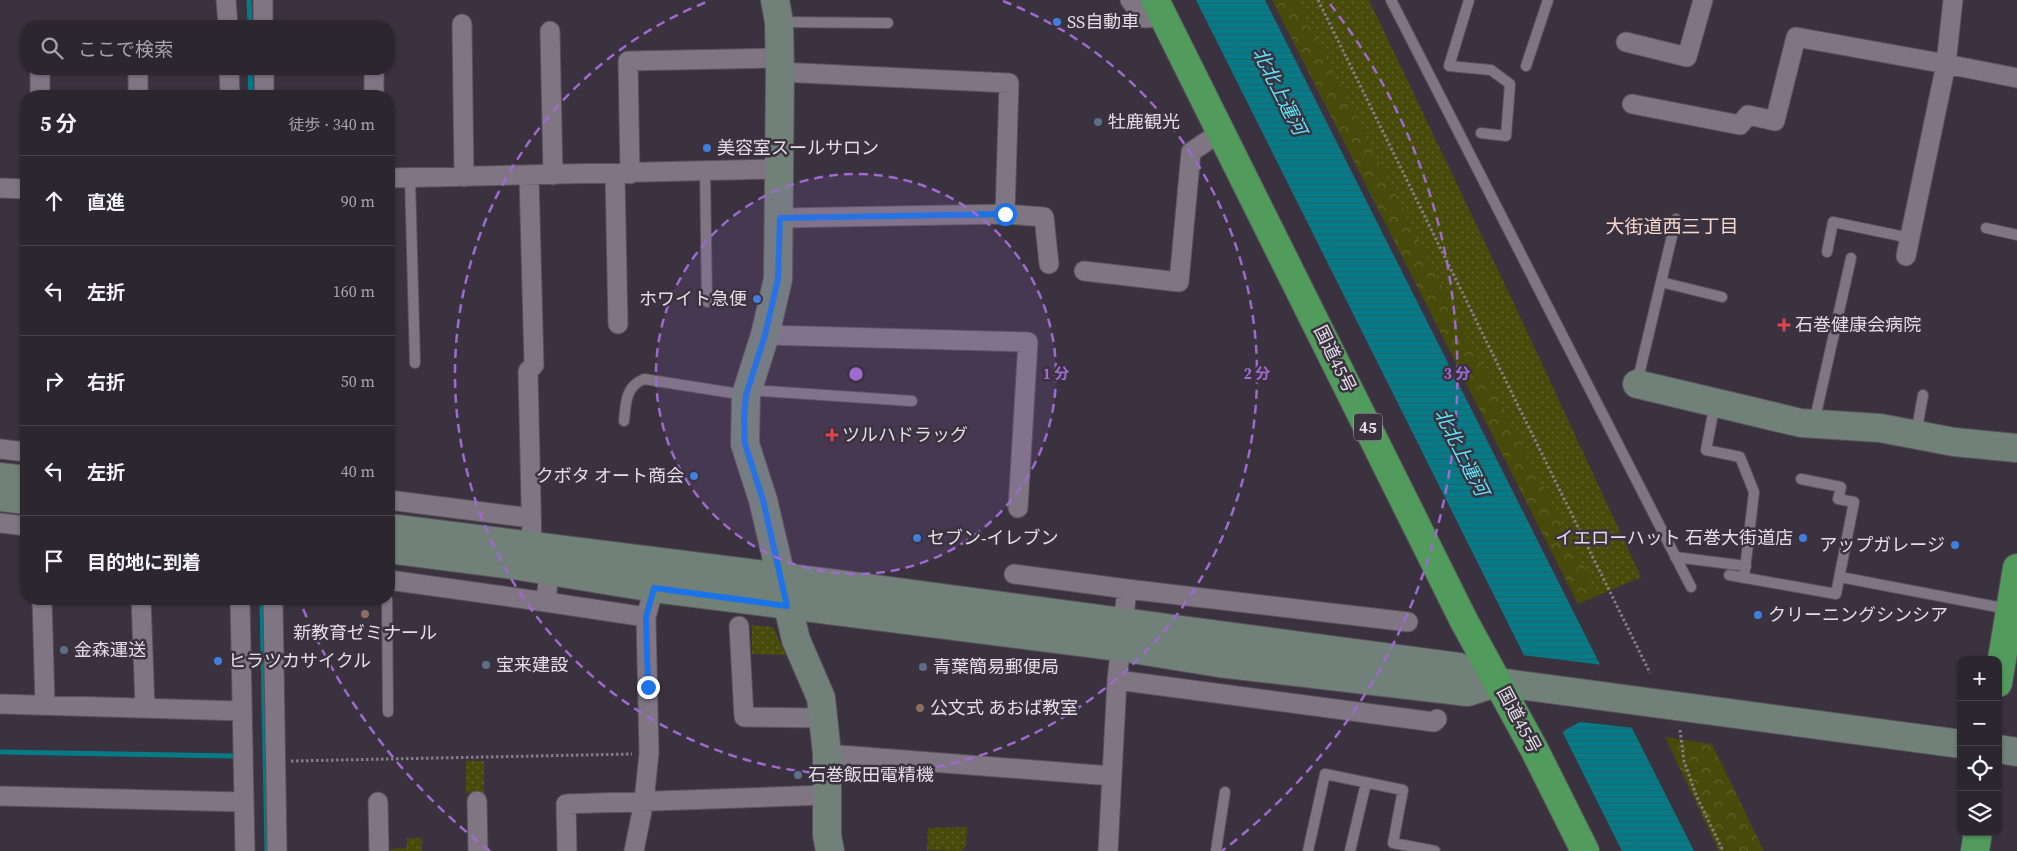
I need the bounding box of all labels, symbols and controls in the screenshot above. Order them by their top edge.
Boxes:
place label: SS自動車 [1067,9,1139,34]
marker: SS自動車 [1051,16,1063,28]
search box [20,20,395,75]
icon: search [38,34,66,62]
text: ここで検索 [78,36,173,62]
water label: 北北上運河 [1247,43,1315,143]
text: 5 分 [40,109,77,138]
place label: 牡鹿観光 [1108,109,1180,134]
text: 徒歩 · 340 m [289,113,375,135]
marker: 牡鹿観光 [1092,116,1104,128]
place label: 美容室スールサロン [717,135,879,160]
marker: 美容室スールサロン [701,142,713,154]
icon: ahead [40,187,68,215]
text: 直進 [87,189,125,215]
text: 90 m [341,190,375,212]
route start [994,203,1017,226]
district label: 大街道西三丁目 [1605,213,1739,239]
icon: left [40,277,68,305]
text: 左折 [87,279,125,305]
text: 160 m [333,280,375,302]
place label: ホワイト急便 [639,286,747,311]
marker: ホワイト急便 [751,293,763,305]
place label: 石巻健康会病院 [1795,312,1921,337]
marker: 石巻健康会病院 [1777,318,1791,332]
street label: 国道45号 [1308,321,1362,397]
text: 1 分 [1043,363,1069,384]
text: 2 分 [1244,363,1270,384]
text: 3 分 [1444,363,1470,384]
centre of rings [847,365,865,383]
icon: right [40,367,68,395]
text: 右折 [87,369,125,395]
text: 50 m [341,370,375,392]
water label: 北北上運河 [1429,404,1497,504]
road number: 45 [1354,414,1382,441]
place label: ツルハドラッグ [842,422,968,447]
marker: ツルハドラッグ [826,429,838,441]
icon: left [40,457,68,485]
text: 左折 [87,459,125,485]
text: 40 m [341,460,375,482]
place label: クボタ オート商会 [536,463,684,488]
marker: クボタ オート商会 [688,470,700,482]
place label: セブン-イレブン [927,525,1059,550]
place label: イエローハット 石巻大街道店 [1555,525,1793,550]
marker: セブン-イレブン [911,532,923,544]
marker: イエローハット 石巻大街道店 [1797,532,1809,544]
place label: アップガレージ [1819,532,1945,557]
marker: アップガレージ [1949,539,1961,551]
icon: arrive [40,547,68,575]
text: 目的地に到着 [87,549,201,575]
place label: クリーニングシンシア [1768,602,1948,627]
marker: 新教育ゼミナール [359,608,371,620]
marker: クリーニングシンシア [1752,609,1764,621]
place label: 新教育ゼミナール [293,620,437,645]
place label: 金森運送 [74,637,146,662]
marker: 金森運送 [58,644,70,656]
place label: ヒラツカサイクル [228,648,371,673]
place label: 宝来建設 [496,652,568,677]
place label: 青葉簡易郵便局 [933,654,1059,679]
marker: ヒラツカサイクル [212,655,224,667]
map controls [1957,656,2002,836]
button: + [1957,656,2002,701]
marker: 宝来建設 [480,659,492,671]
marker: 青葉簡易郵便局 [917,661,929,673]
route end [637,676,660,699]
street label: 国道45号 [1492,682,1547,757]
place label: 公文式 あおば教室 [930,695,1078,720]
button: − [1957,701,2002,746]
marker: 公文式 あおば教室 [914,702,926,714]
button: locate [1957,746,2002,791]
place label: 石巻飯田電精機 [808,762,934,787]
marker: 石巻飯田電精機 [792,769,804,781]
button: layers [1957,791,2002,836]

